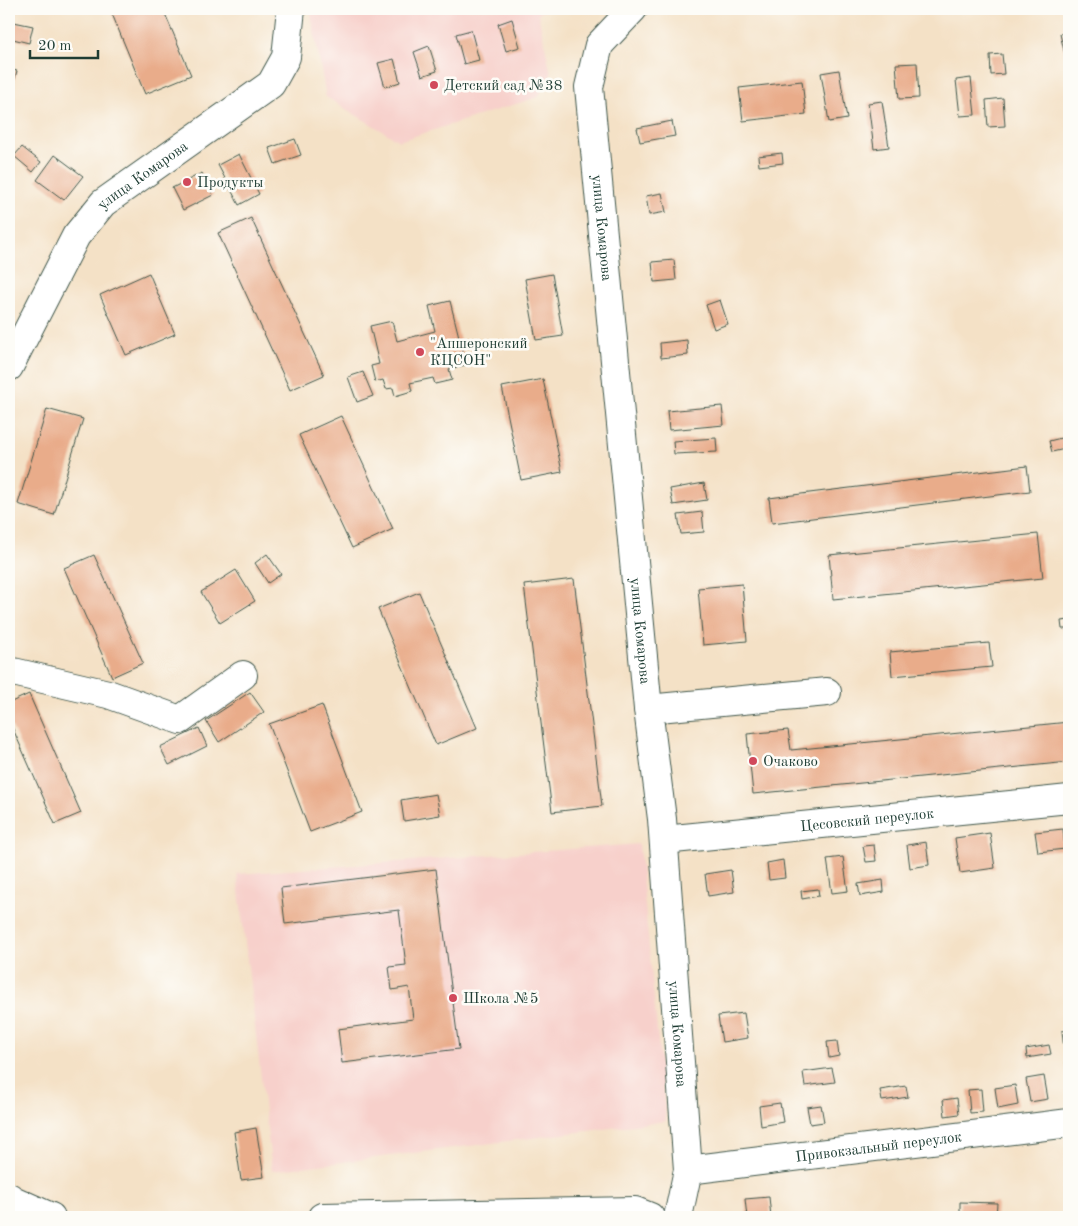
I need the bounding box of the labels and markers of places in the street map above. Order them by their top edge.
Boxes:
marker: Детский сад №38 [428,79,440,91]
place label: Детский сад №38 [444,79,562,94]
marker: Продукты [181,176,193,188]
place label: Продукты [197,176,264,191]
place label: "Апшеронский КЦСОН" [430,337,528,369]
marker: "Апшеронский КЦСОН" [414,346,426,358]
marker: Очаково [747,755,759,767]
place label: Очаково [763,755,818,770]
marker: Школа №5 [447,992,459,1004]
place label: Школа №5 [463,992,538,1007]

